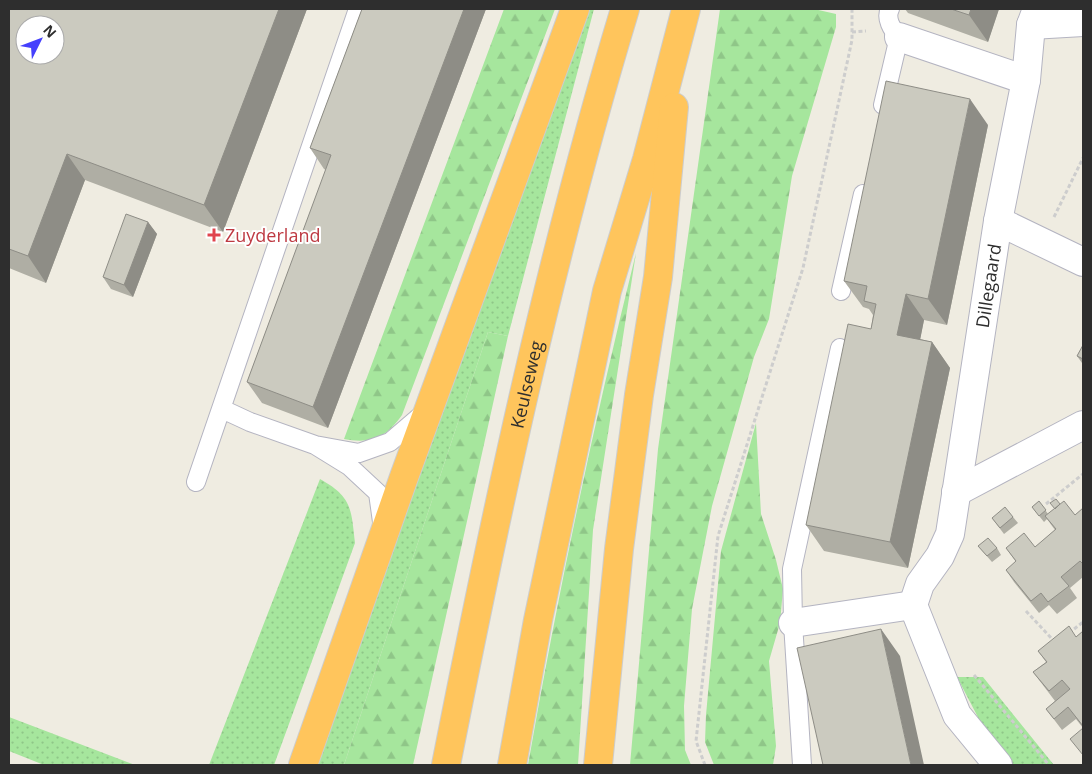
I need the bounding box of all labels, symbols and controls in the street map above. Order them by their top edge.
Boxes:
north arrow [15,15,65,65]
text: N [39,20,61,42]
place label: Zuyderland [225,223,320,247]
marker: Zuyderland [207,228,221,242]
street label: Dillegaard [970,242,1006,330]
street label: Keulseweg [505,338,548,431]

